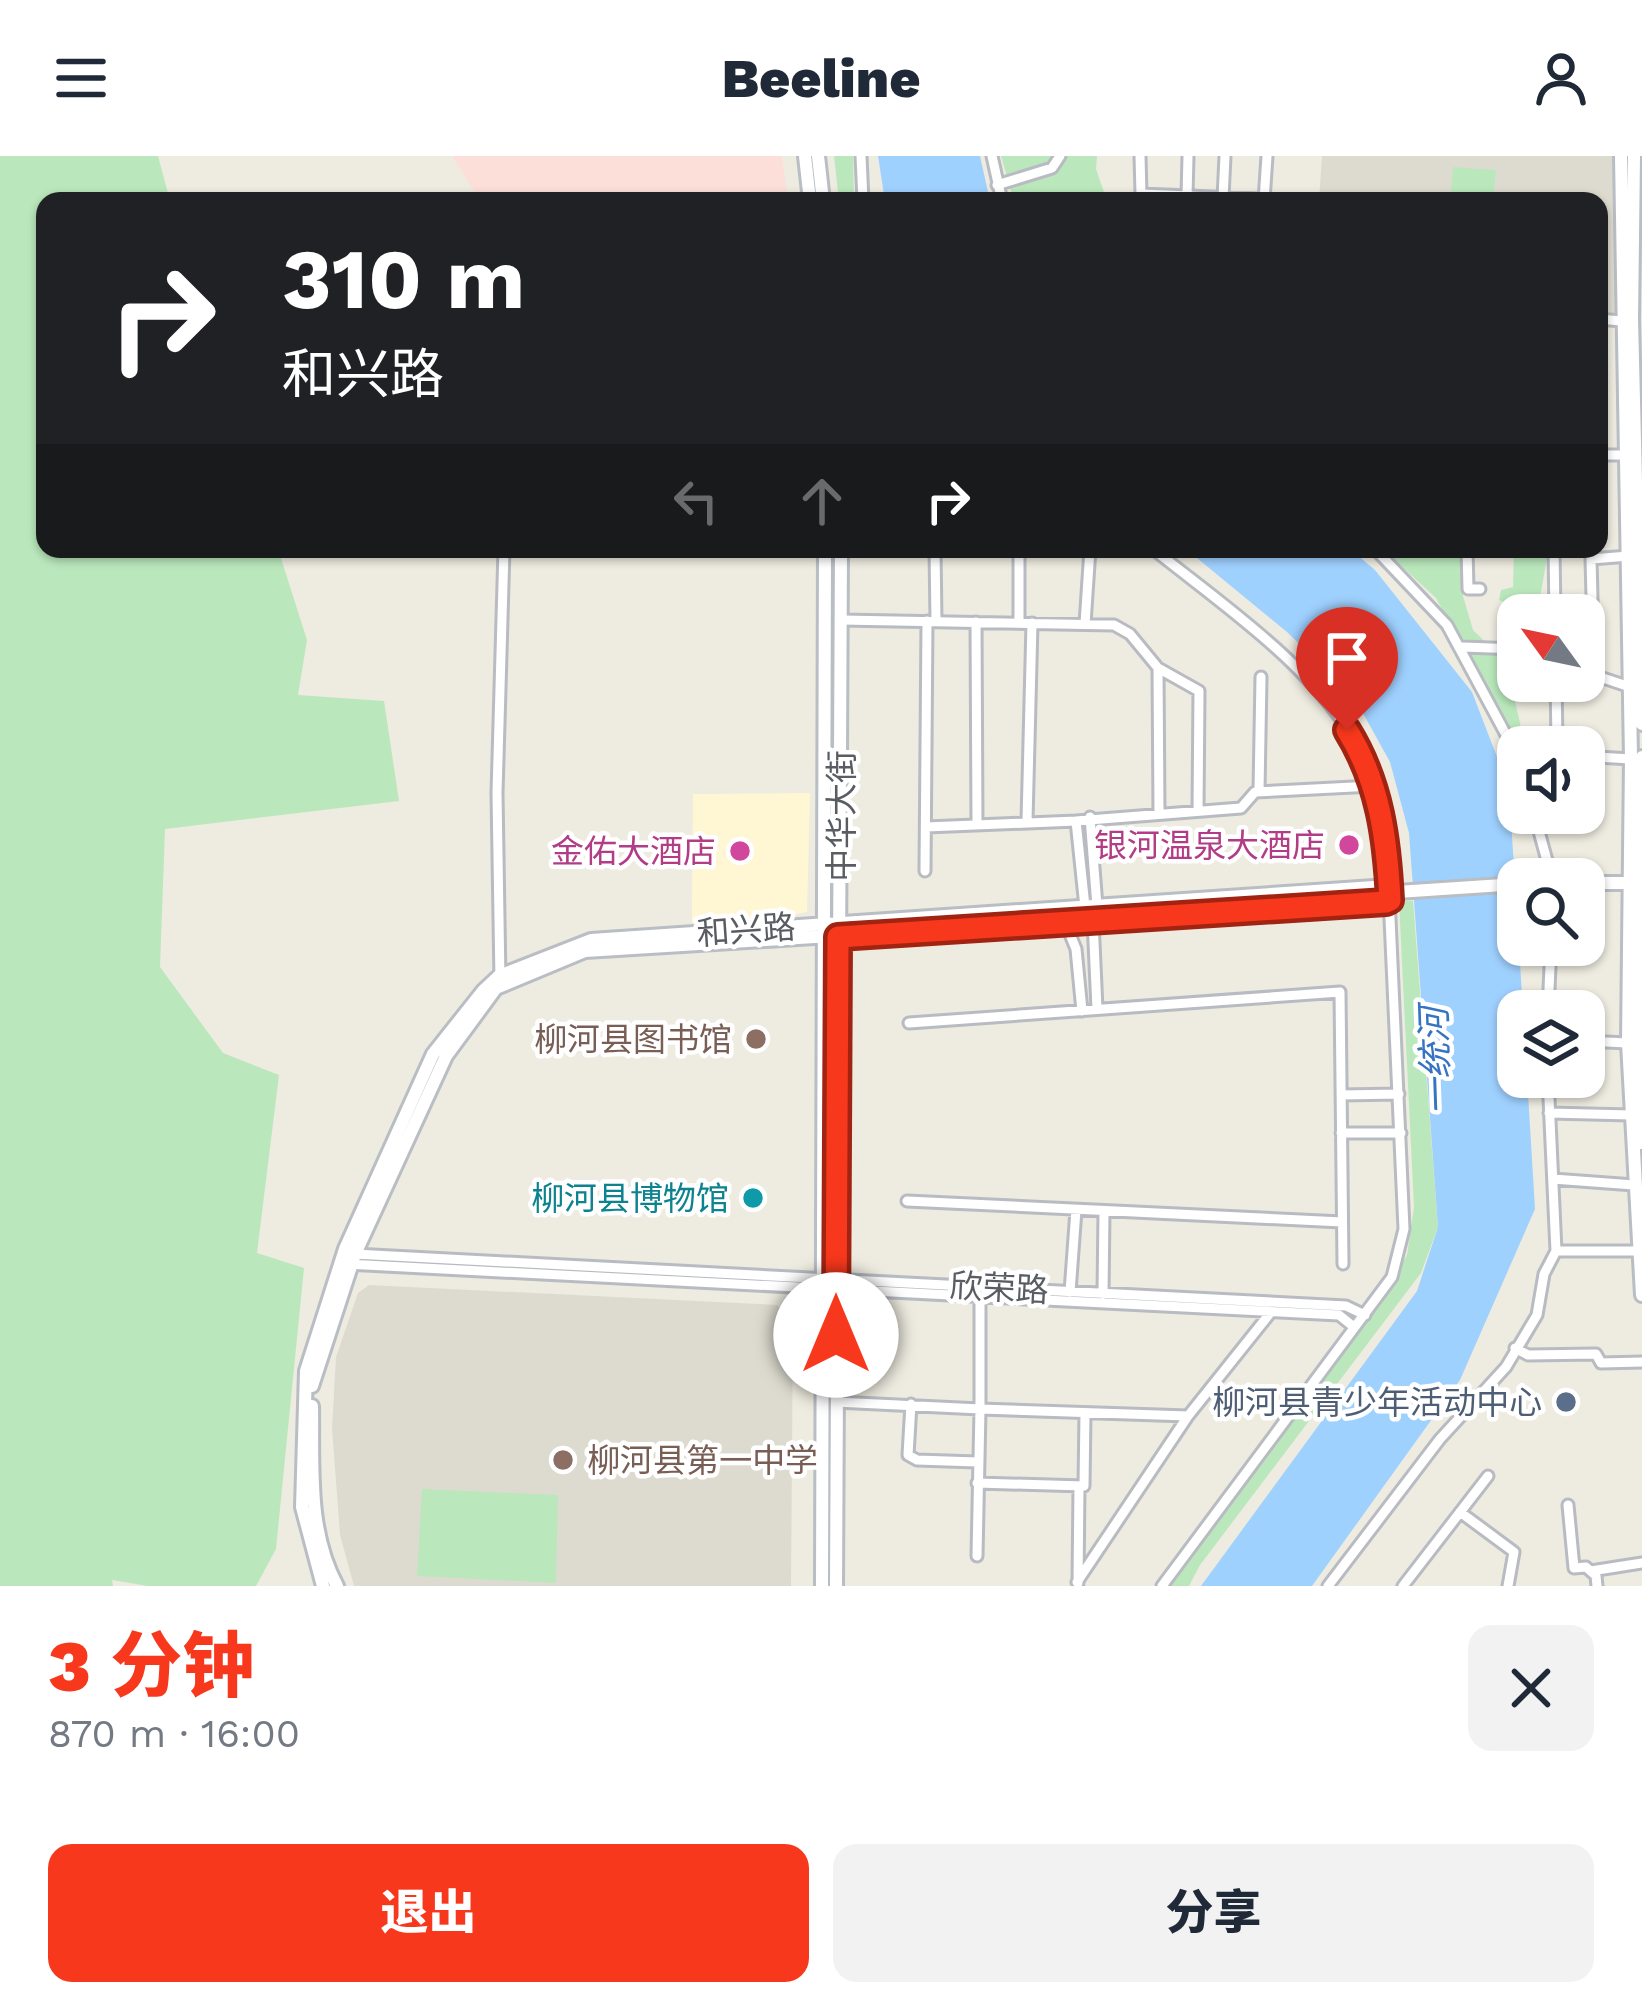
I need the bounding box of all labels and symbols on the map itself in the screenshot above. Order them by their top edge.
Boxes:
north arrow [1497,594,1605,702]
pin [1296,607,1398,730]
street label: 中华大街 [822,750,861,882]
place label: 银河温泉大酒店 [1094,826,1325,865]
place label: 金佑大酒店 [551,832,716,871]
marker: 银河温泉大酒店 [1336,832,1362,858]
marker: 金佑大酒店 [727,838,753,864]
street label: 和兴路 [695,907,797,953]
water label: 一统河 [1413,1000,1459,1116]
place label: 柳河县图书馆 [534,1020,732,1059]
marker: 柳河县图书馆 [743,1026,769,1052]
place label: 柳河县博物馆 [531,1179,729,1218]
marker: 柳河县博物馆 [740,1185,766,1211]
street label: 欣荣路 [949,1266,1049,1310]
position arrow [773,1272,899,1398]
place label: 柳河县青少年活动中心 [1212,1383,1542,1422]
marker: 柳河县青少年活动中心 [1553,1389,1579,1415]
place label: 柳河县第一中学 [587,1441,818,1480]
marker: 柳河县第一中学 [550,1447,576,1473]

